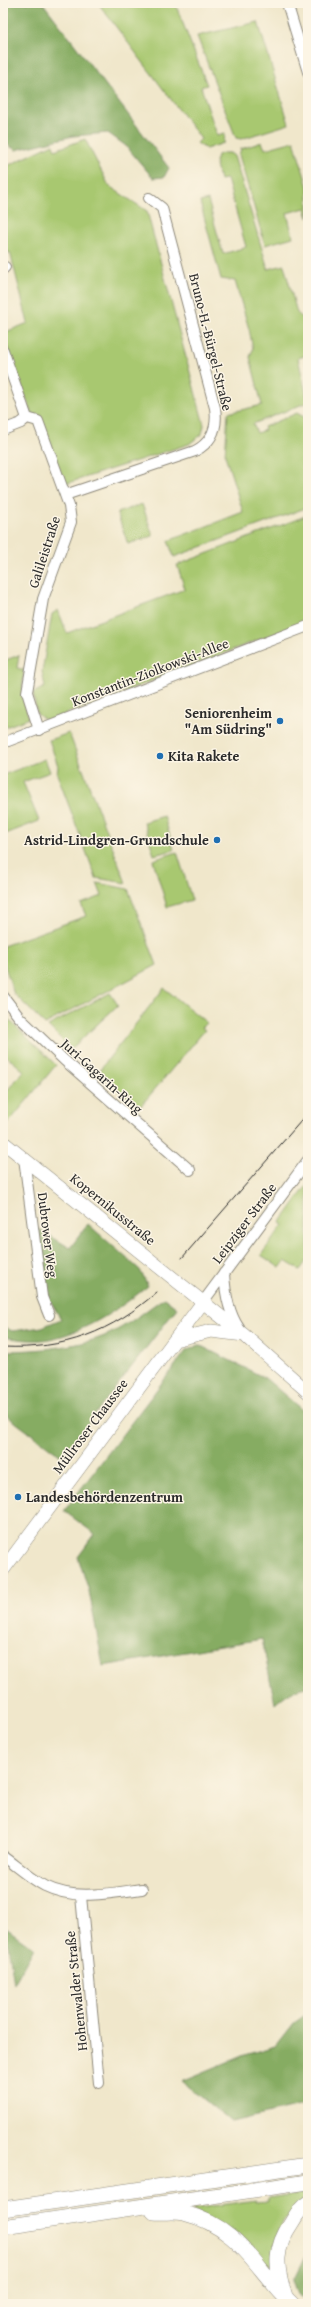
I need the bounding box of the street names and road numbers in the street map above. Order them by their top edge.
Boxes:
street label: Bruno-H.-Bürgel-Straße [184,271,238,413]
street label: Galileistraße [23,513,65,591]
street label: Konstantin-Ziolkowski-Allee [69,633,232,711]
street label: Juri-Gagarin-Ring [55,1032,147,1118]
street label: Kopernikusstraße [66,1168,160,1250]
street label: Leipziger Straße [207,1178,281,1267]
street label: Dubrower Weg [33,1191,63,1279]
street label: Müllroser Chaussee [48,1374,133,1478]
street label: Hohenwalder Straße [60,1930,92,2052]

